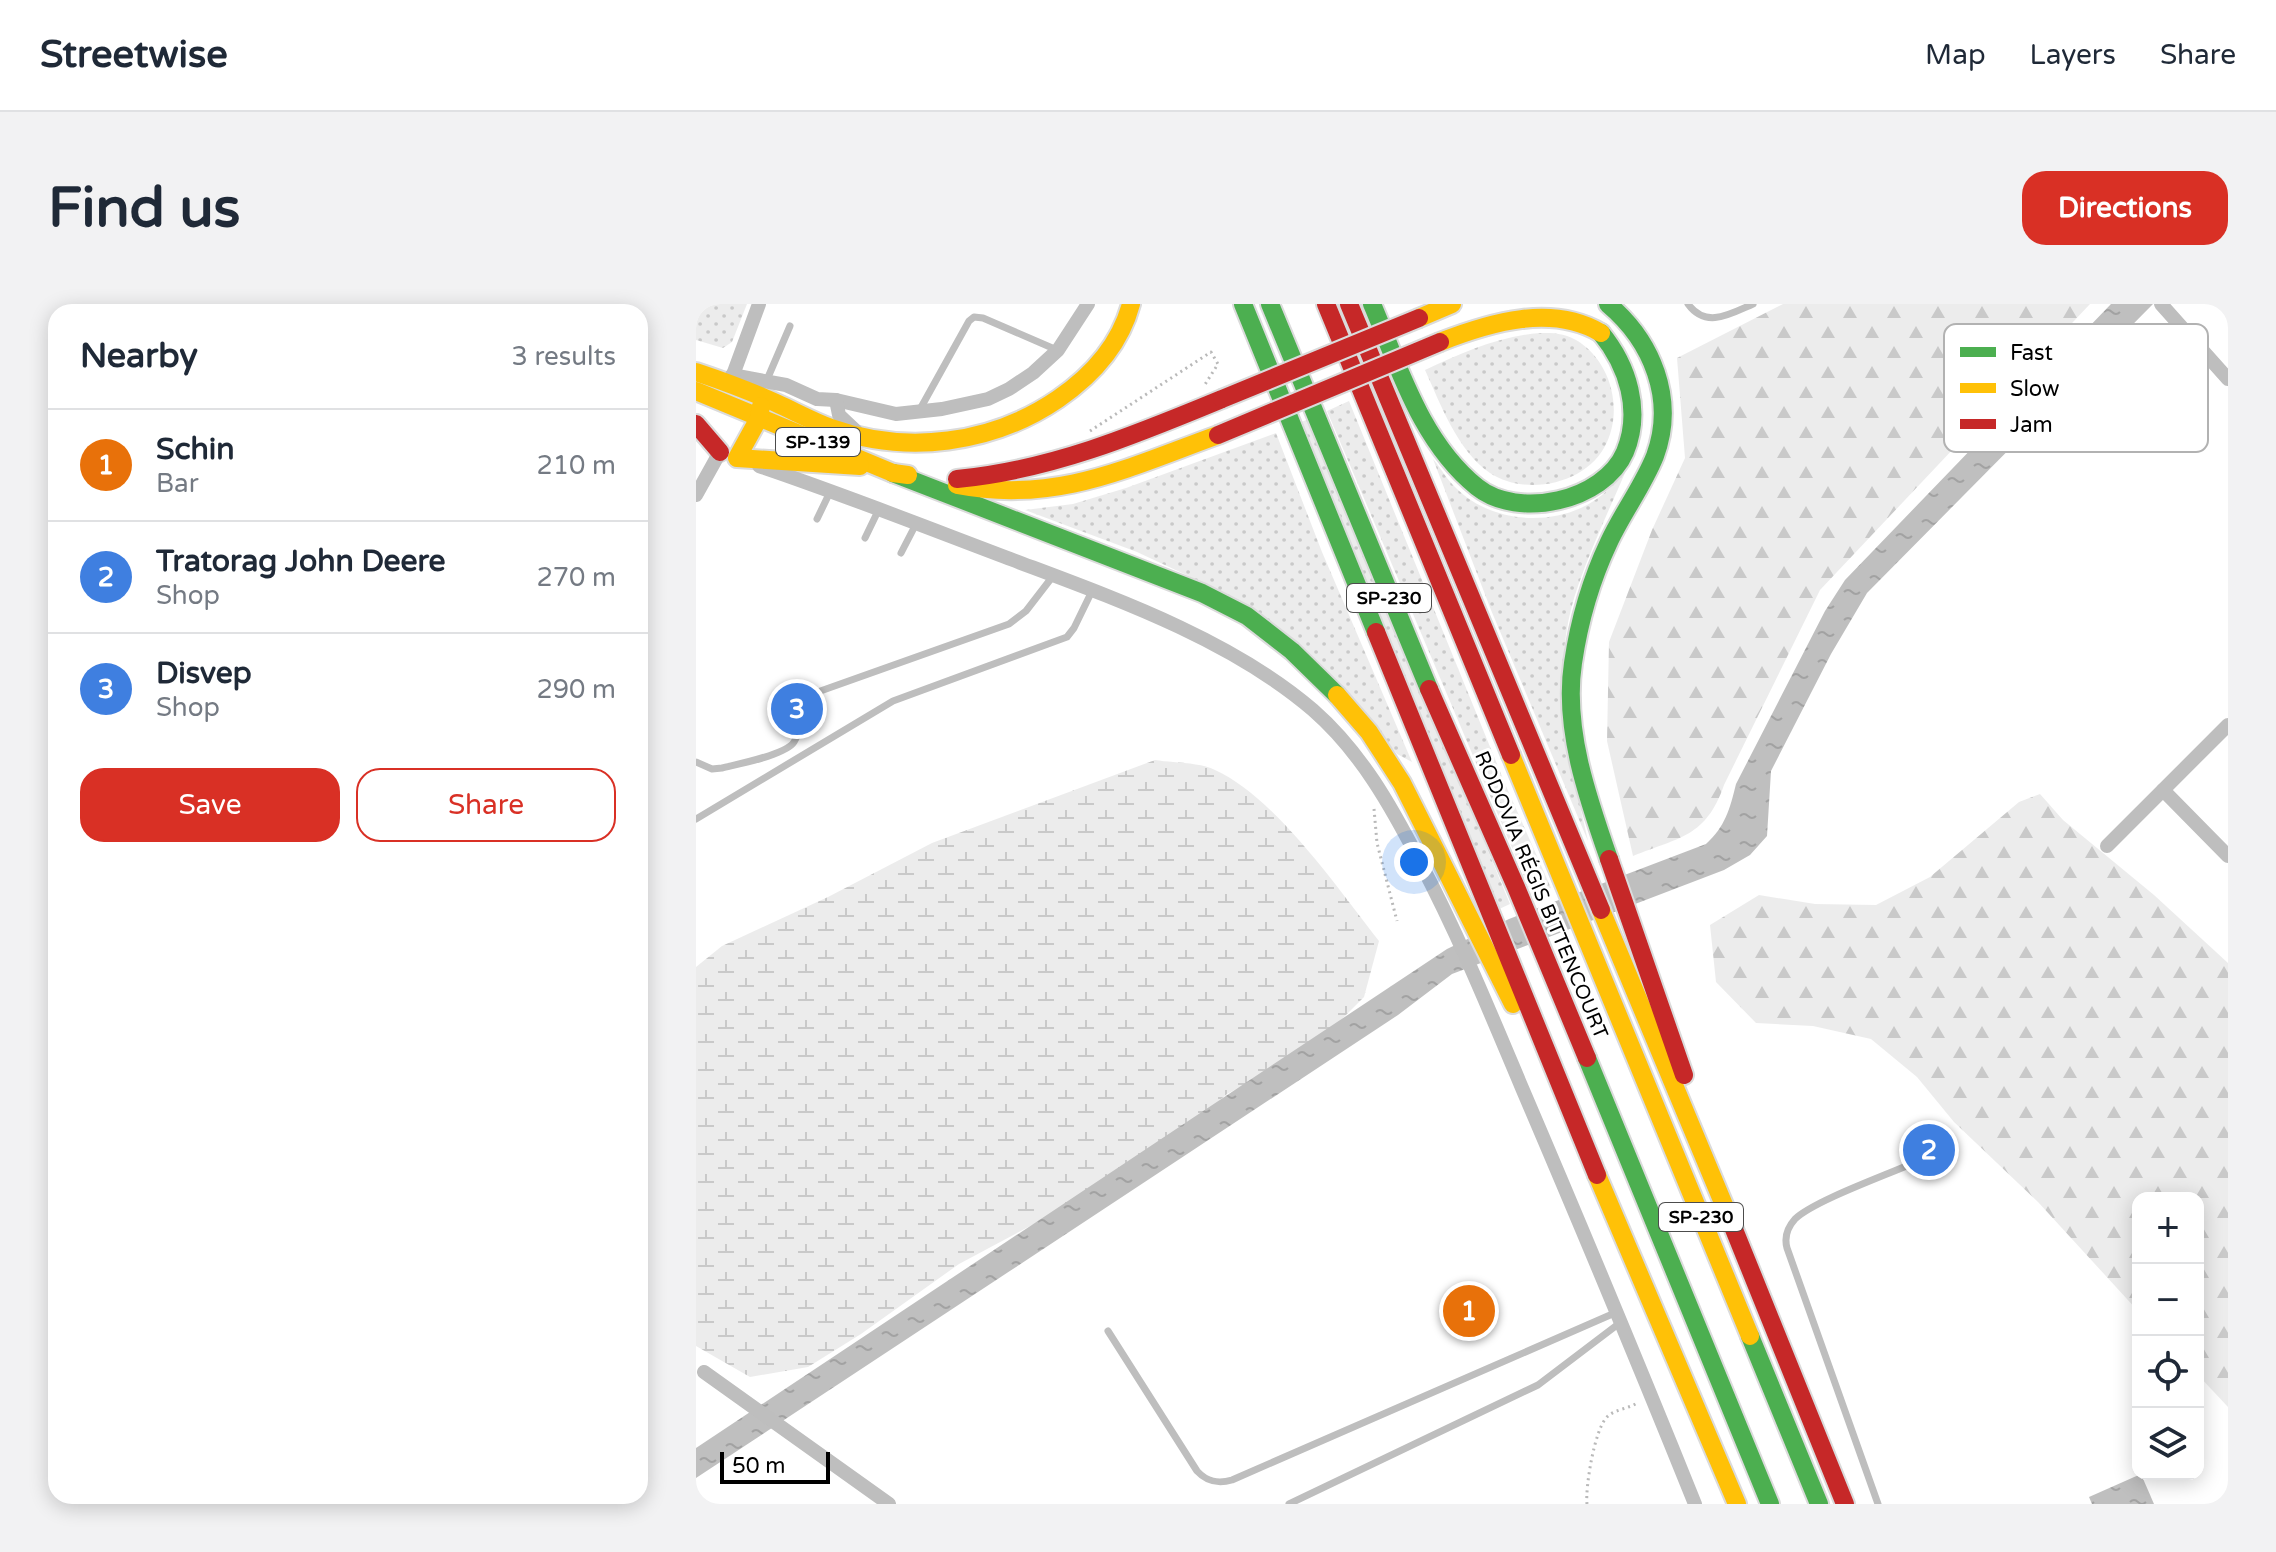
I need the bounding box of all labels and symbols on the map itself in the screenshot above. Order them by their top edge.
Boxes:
legend [1944,324,2208,452]
text: Fast [2010,340,2053,366]
text: Slow [2010,376,2060,402]
text: Jam [2010,412,2053,438]
road number: SP-139 [776,428,860,456]
road number: SP-230 [1347,584,1431,612]
pin: 3 [771,679,823,739]
street label: RODOVIA RÉGIS BITTENCOURT [1469,747,1614,1043]
your location [1394,842,1434,882]
pin: 2 [1903,1120,1955,1180]
road number: SP-230 [1659,1203,1743,1231]
pin: 1 [1443,1281,1495,1341]
scale bar [720,1448,830,1484]

